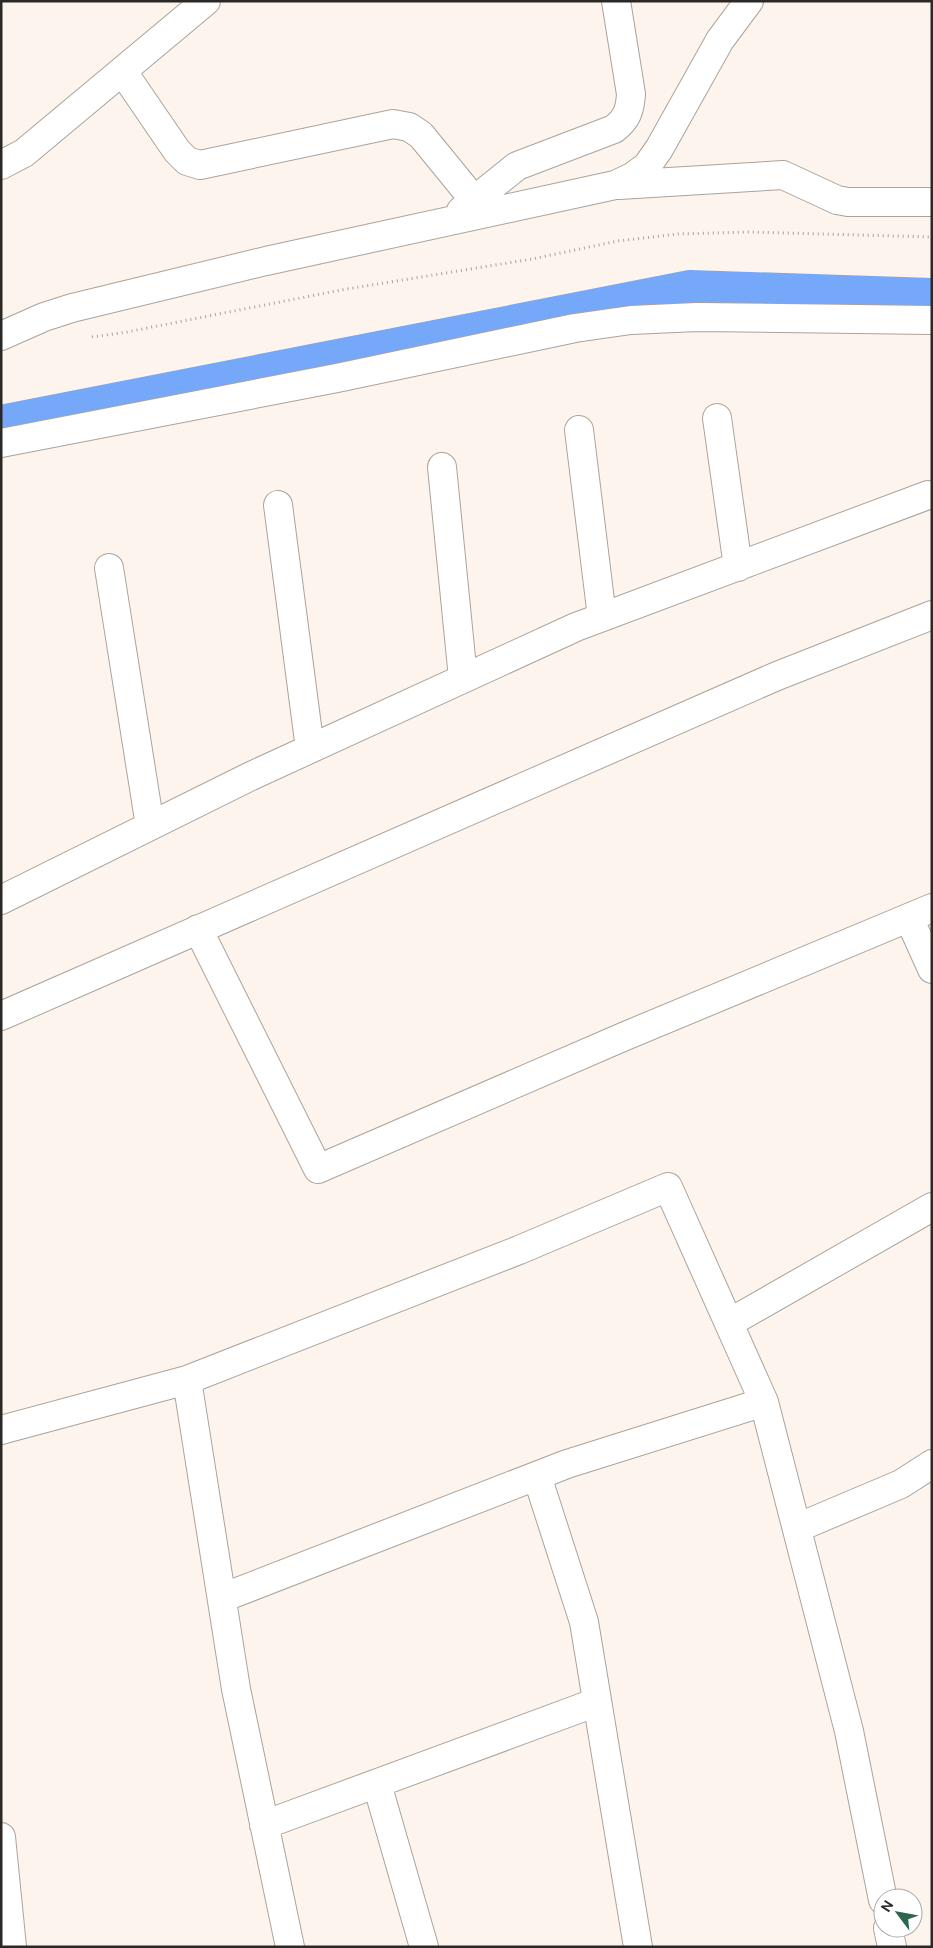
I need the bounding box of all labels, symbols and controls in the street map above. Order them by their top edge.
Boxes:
north arrow [873,1888,923,1938]
text: N [877,1897,897,1915]

